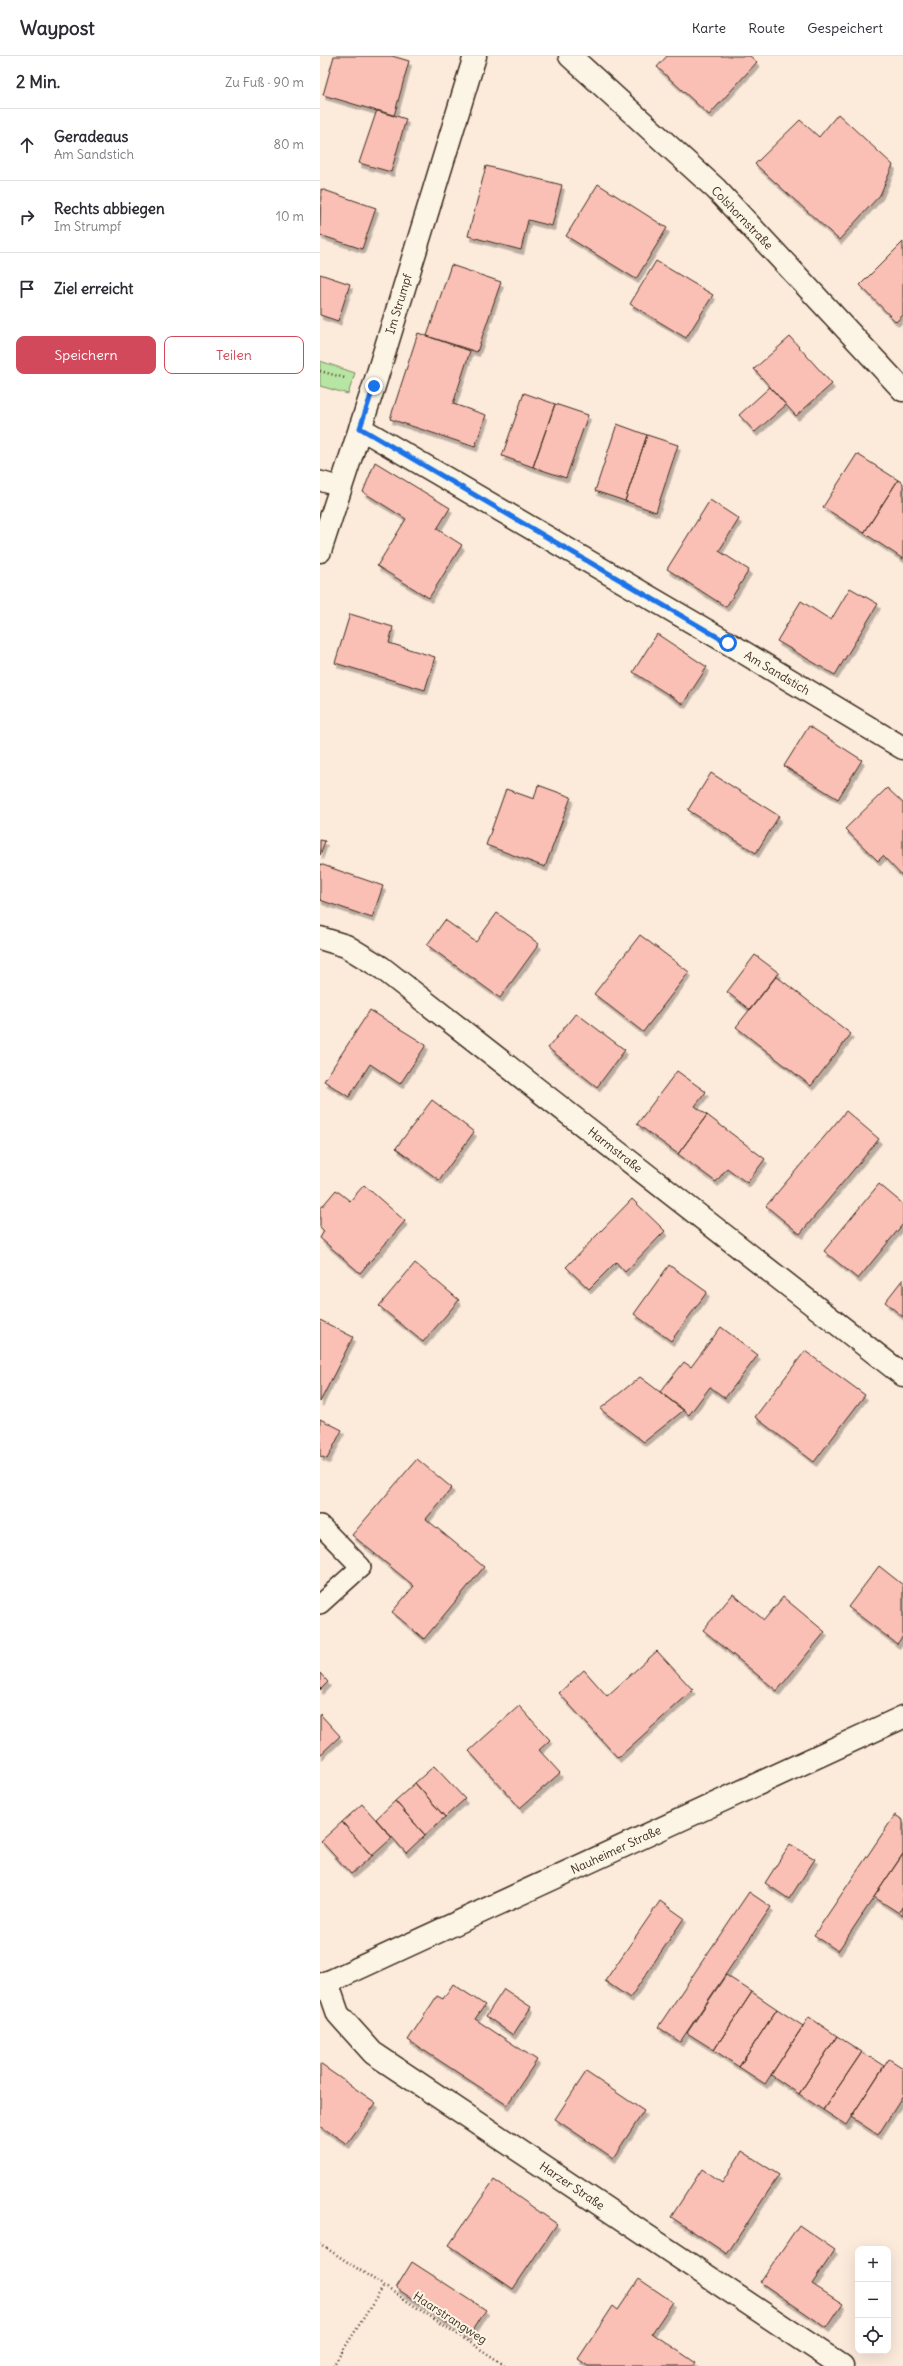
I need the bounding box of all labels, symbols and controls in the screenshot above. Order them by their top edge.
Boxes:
text: Waypost [20,16,95,40]
text: Karte [692,19,726,37]
text: Route [748,19,785,37]
text: Gespeichert [807,19,883,37]
text: 2 Min. [16,71,60,93]
text: Zu Fuß · 90 m [225,74,304,91]
text: Geradeaus [54,127,128,146]
icon: ahead [16,134,38,156]
text: 80 m [273,136,304,153]
text: Am Sandstich [54,146,134,163]
street label: Colshornstraße [708,183,776,252]
text: Rechts abbiegen [54,199,165,218]
icon: right [16,206,38,228]
text: 10 m [276,208,304,225]
text: Im Strumpf [54,218,121,235]
street label: Im Strumpf [382,271,415,336]
icon: arrive [16,278,38,300]
text: Ziel erreicht [54,279,133,298]
button: Speichern [16,336,156,374]
button: Teilen [164,336,304,374]
route end [365,377,383,395]
route start [719,634,737,652]
street label: Am Sandstich [742,647,813,698]
street label: Harmstraße [585,1124,646,1176]
street label: Nauheimer Straße [568,1822,663,1877]
street label: Harzer Straße [537,2158,608,2213]
map controls [855,2246,891,2354]
button: + [855,2246,891,2282]
button: − [855,2282,891,2318]
street label: Haarstrangweg [411,2288,490,2347]
button: locate [855,2318,891,2354]

